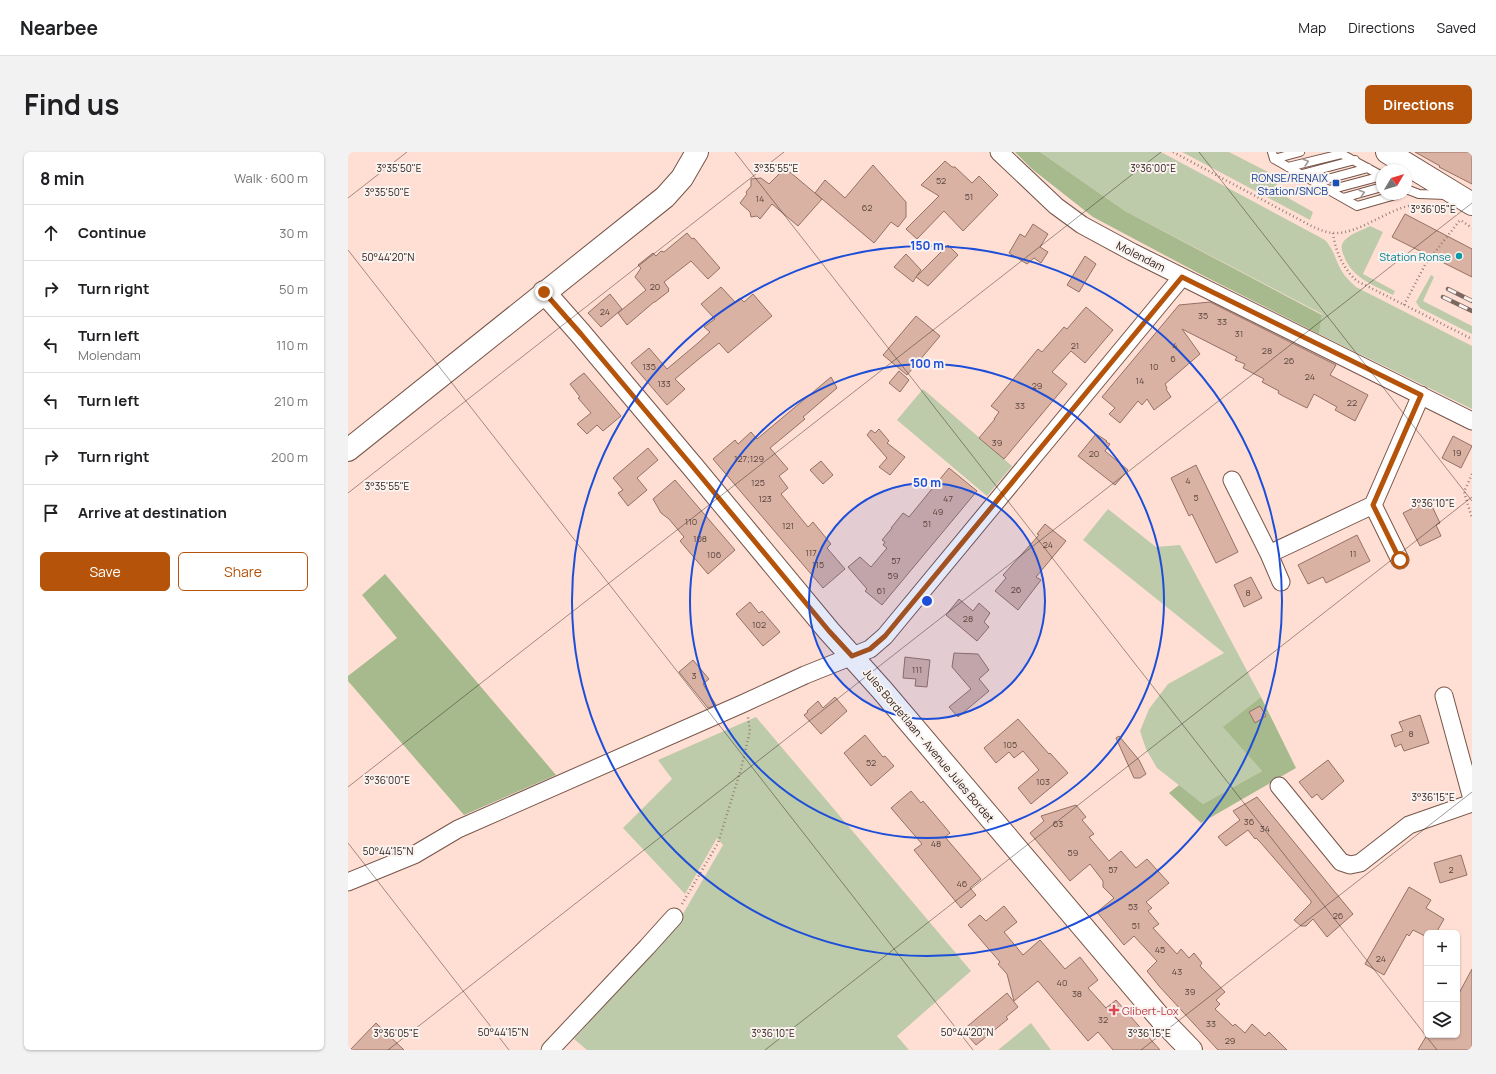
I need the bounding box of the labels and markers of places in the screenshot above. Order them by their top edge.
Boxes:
place label: RONSE/RENAIX Station/SNCB [1251,170,1328,198]
marker: RONSE/RENAIX Station/SNCB [1331,178,1341,188]
place label: Station Ronse [1379,249,1452,264]
marker: Station Ronse [1454,251,1464,261]
centre of rings [920,594,934,608]
place label: Glibert-Lox [1122,1003,1179,1018]
marker: Glibert-Lox [1109,1005,1119,1015]

